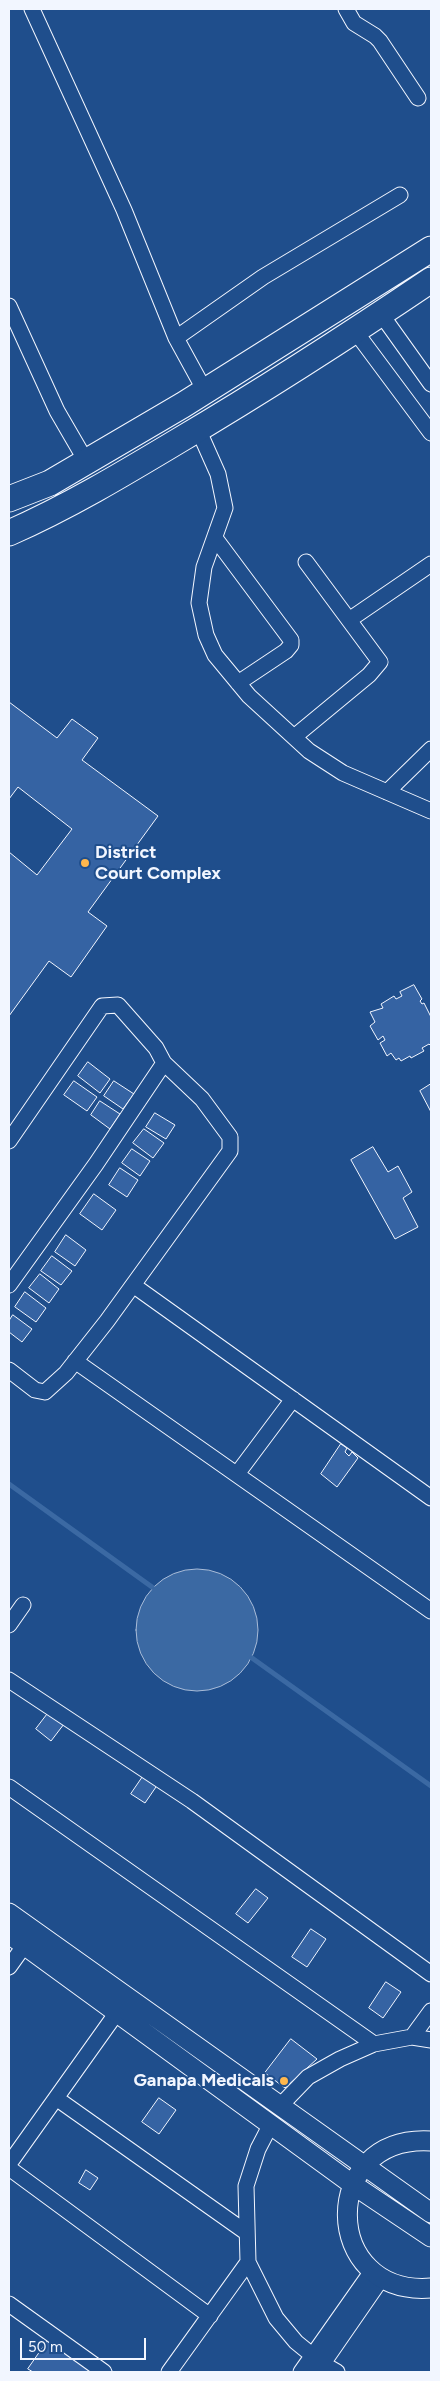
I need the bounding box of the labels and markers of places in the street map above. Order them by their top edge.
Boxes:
place label: District Court Complex [95,842,221,884]
marker: District Court Complex [79,857,91,869]
place label: Ganapa Medicals [133,2070,274,2092]
marker: Ganapa Medicals [278,2075,290,2087]

